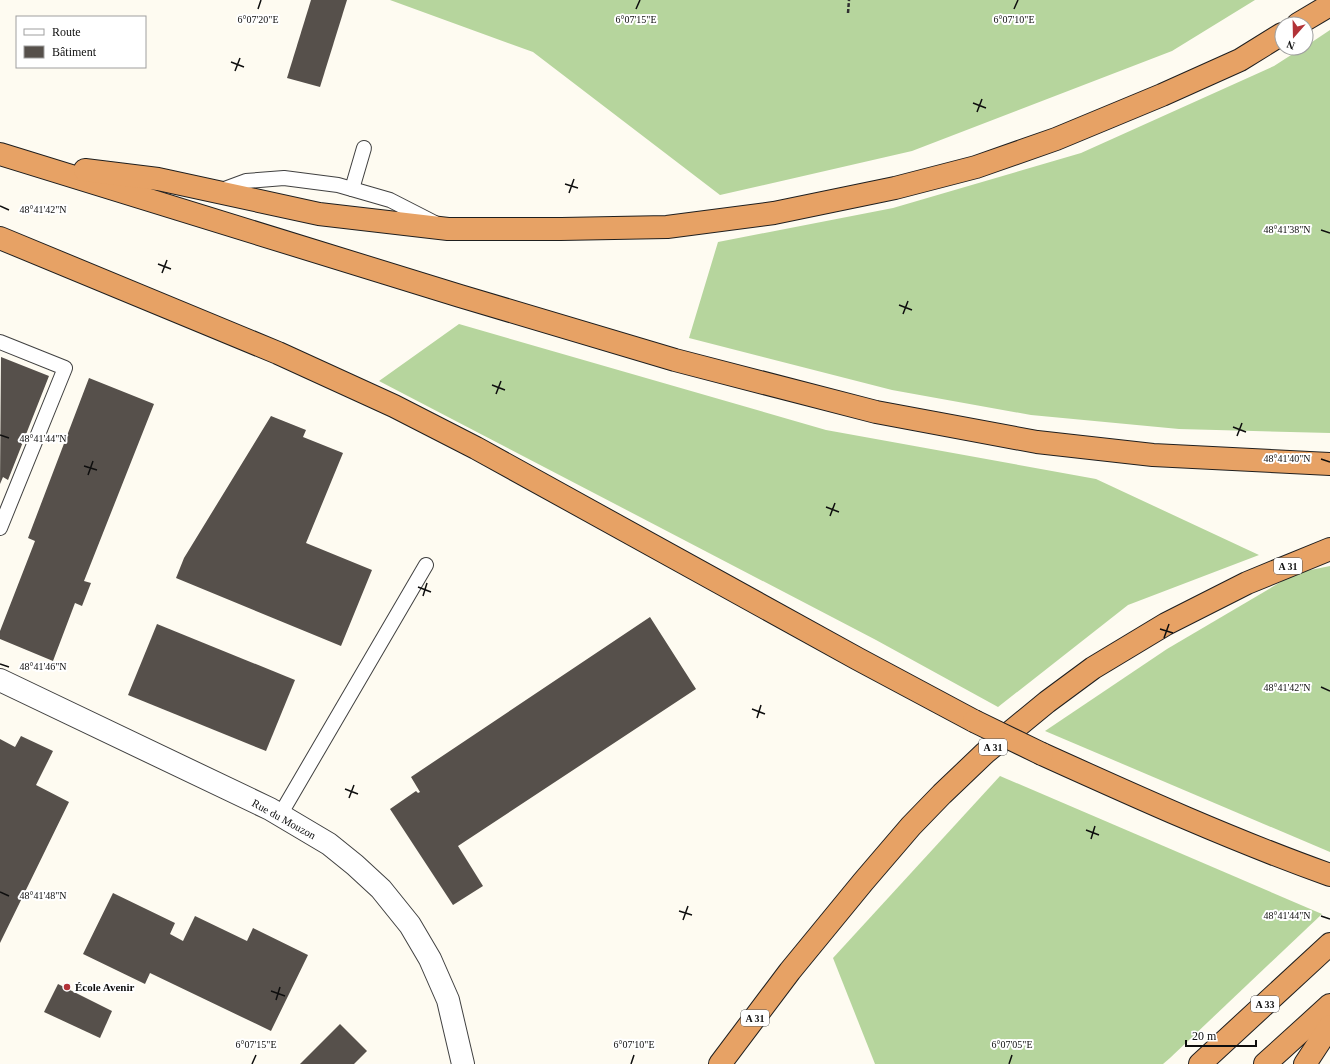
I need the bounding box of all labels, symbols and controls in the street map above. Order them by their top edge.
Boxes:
text: 6°07'20"E [238,14,279,25]
text: 6°07'15"E [616,14,657,25]
text: 6°07'10"E [994,14,1035,25]
legend [16,16,146,68]
north arrow [1274,16,1314,56]
text: Route [52,25,81,39]
text: N [1285,38,1296,52]
text: Bâtiment [52,45,97,59]
text: 48°41'42"N [19,204,67,215]
text: 48°41'38"N [1263,224,1311,235]
text: 48°41'44"N [19,433,67,444]
text: 48°41'40"N [1263,453,1311,464]
road number: A 31 [1274,558,1302,574]
text: 48°41'46"N [19,661,67,672]
text: 48°41'42"N [1263,682,1311,693]
road number: A 31 [979,739,1007,755]
street label: Rue du Mouzon [250,797,318,842]
text: 48°41'48"N [19,890,67,901]
text: 48°41'44"N [1263,910,1311,921]
place label: École Avenir [75,981,134,993]
marker: École Avenir [62,982,72,992]
road number: A 33 [1251,996,1279,1012]
road number: A 31 [741,1010,769,1026]
scale bar [1186,1022,1256,1048]
text: 20 m [1192,1029,1217,1043]
text: 6°07'15"E [236,1039,277,1050]
text: 6°07'10"E [614,1039,655,1050]
text: 6°07'05"E [992,1039,1033,1050]

